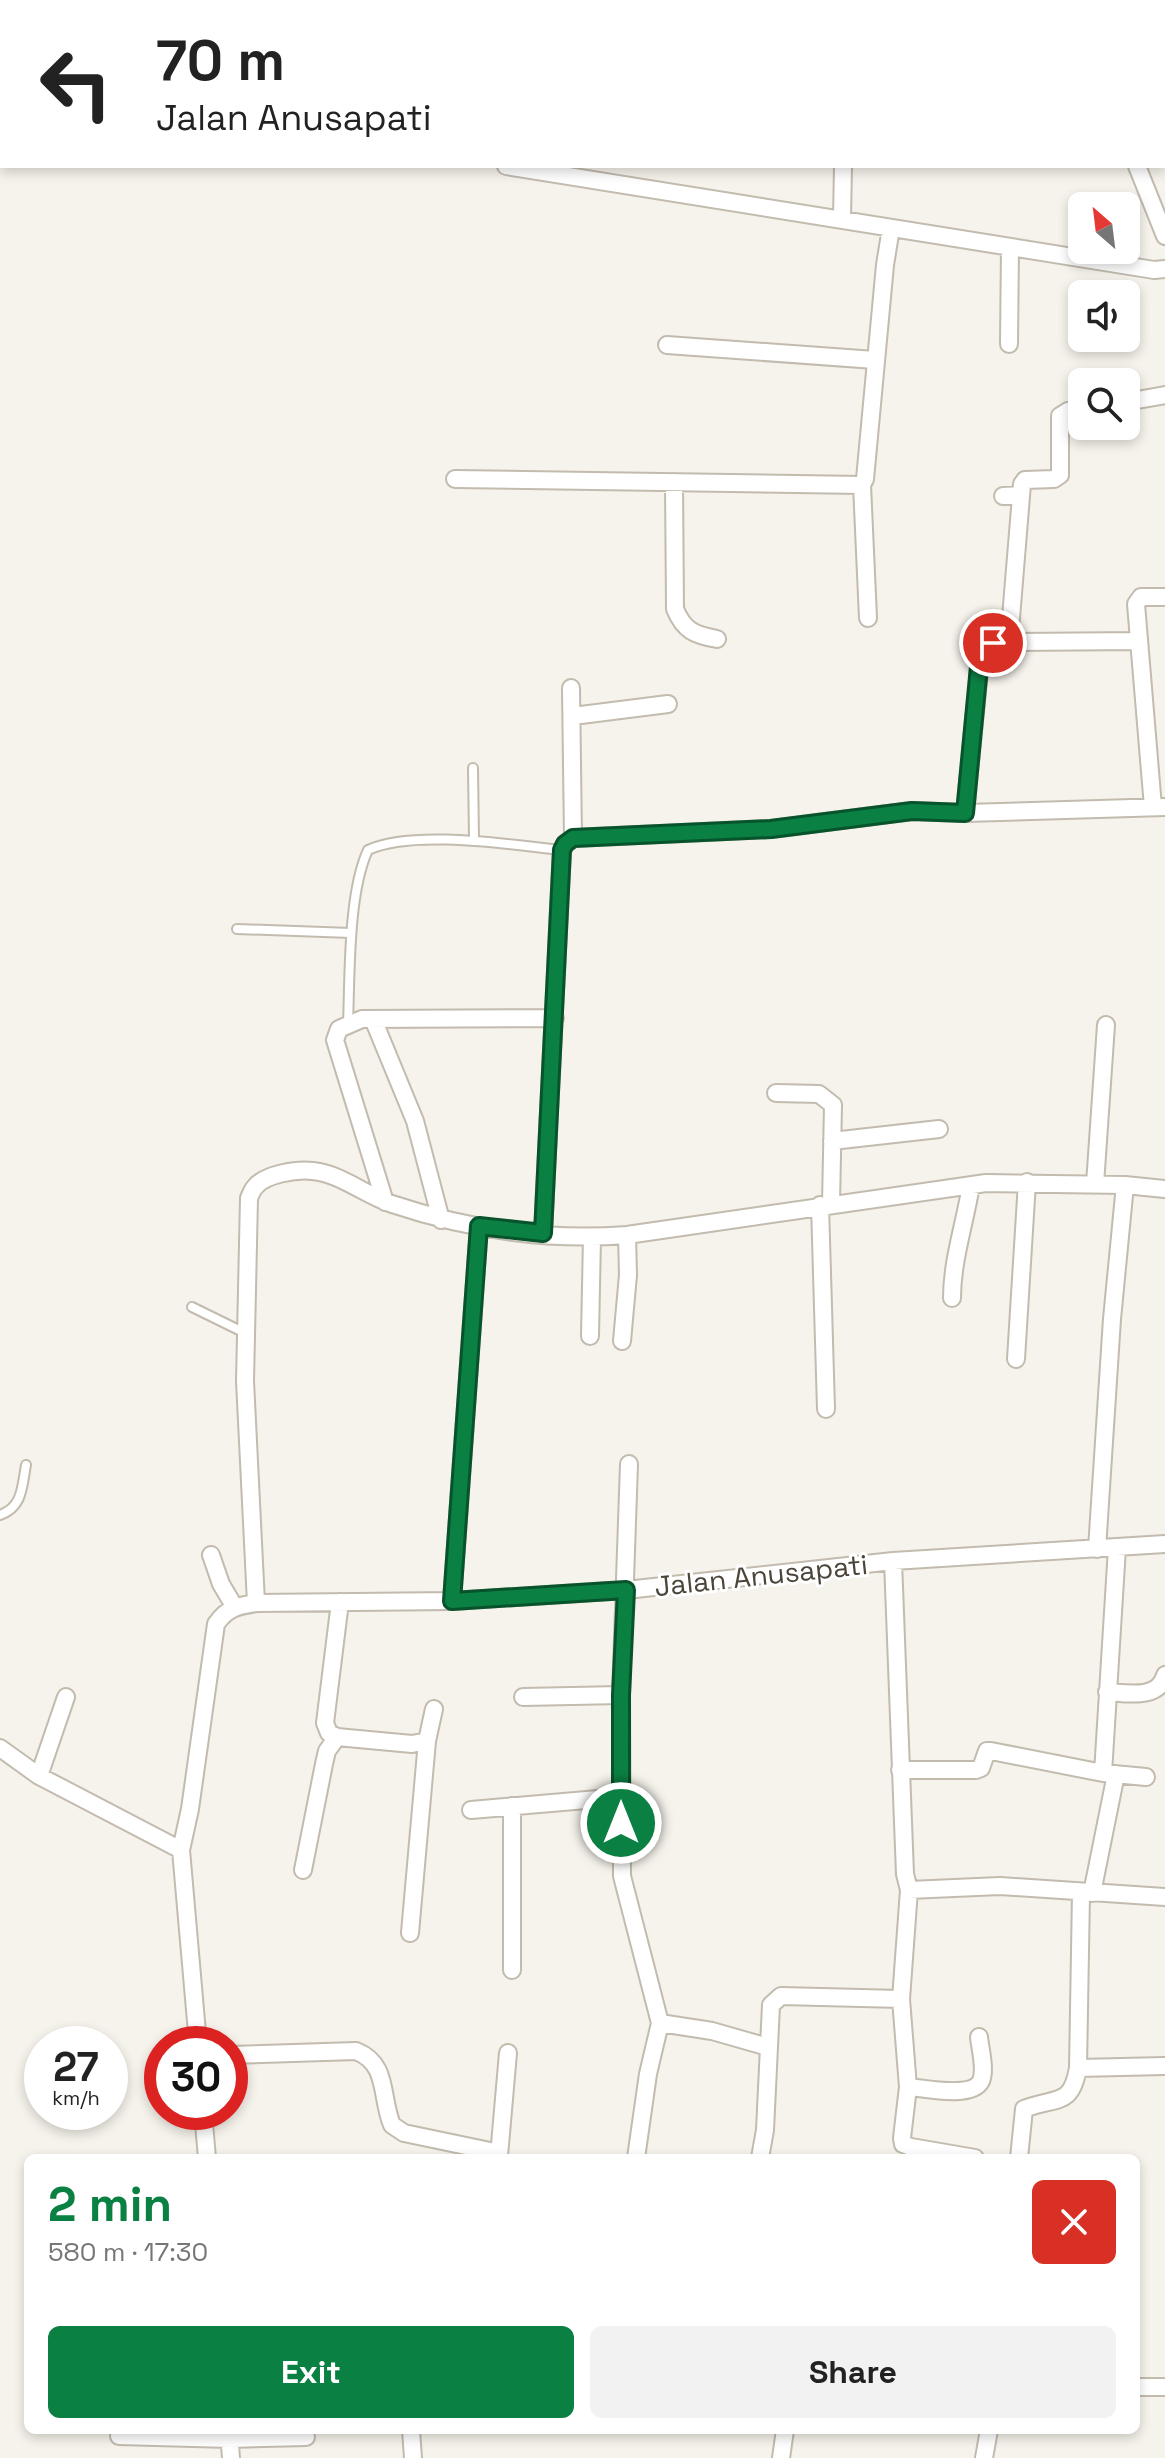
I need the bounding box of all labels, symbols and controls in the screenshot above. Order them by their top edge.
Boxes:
text: 70 m [156,25,285,96]
icon: left [24,32,128,136]
text: Jalan Anusapati [156,95,432,141]
north arrow [1068,192,1140,264]
map controls [1068,192,1140,440]
button: sound [1068,280,1140,352]
button: search [1068,368,1140,440]
pin [959,609,1027,677]
icon: arrive [971,621,1015,665]
street label: Jalan Anusapati [652,1546,870,1604]
position arrow [579,1781,663,1865]
speed limit sign: 30 [144,2026,248,2130]
text: 27 [53,2042,99,2093]
text: km/h [52,2085,100,2111]
text: 2 min [48,2174,172,2235]
button: close [1032,2180,1116,2264]
text: 580 m · 17:30 [48,2235,208,2269]
button: Exit [48,2326,574,2418]
button: Share [590,2326,1116,2418]

